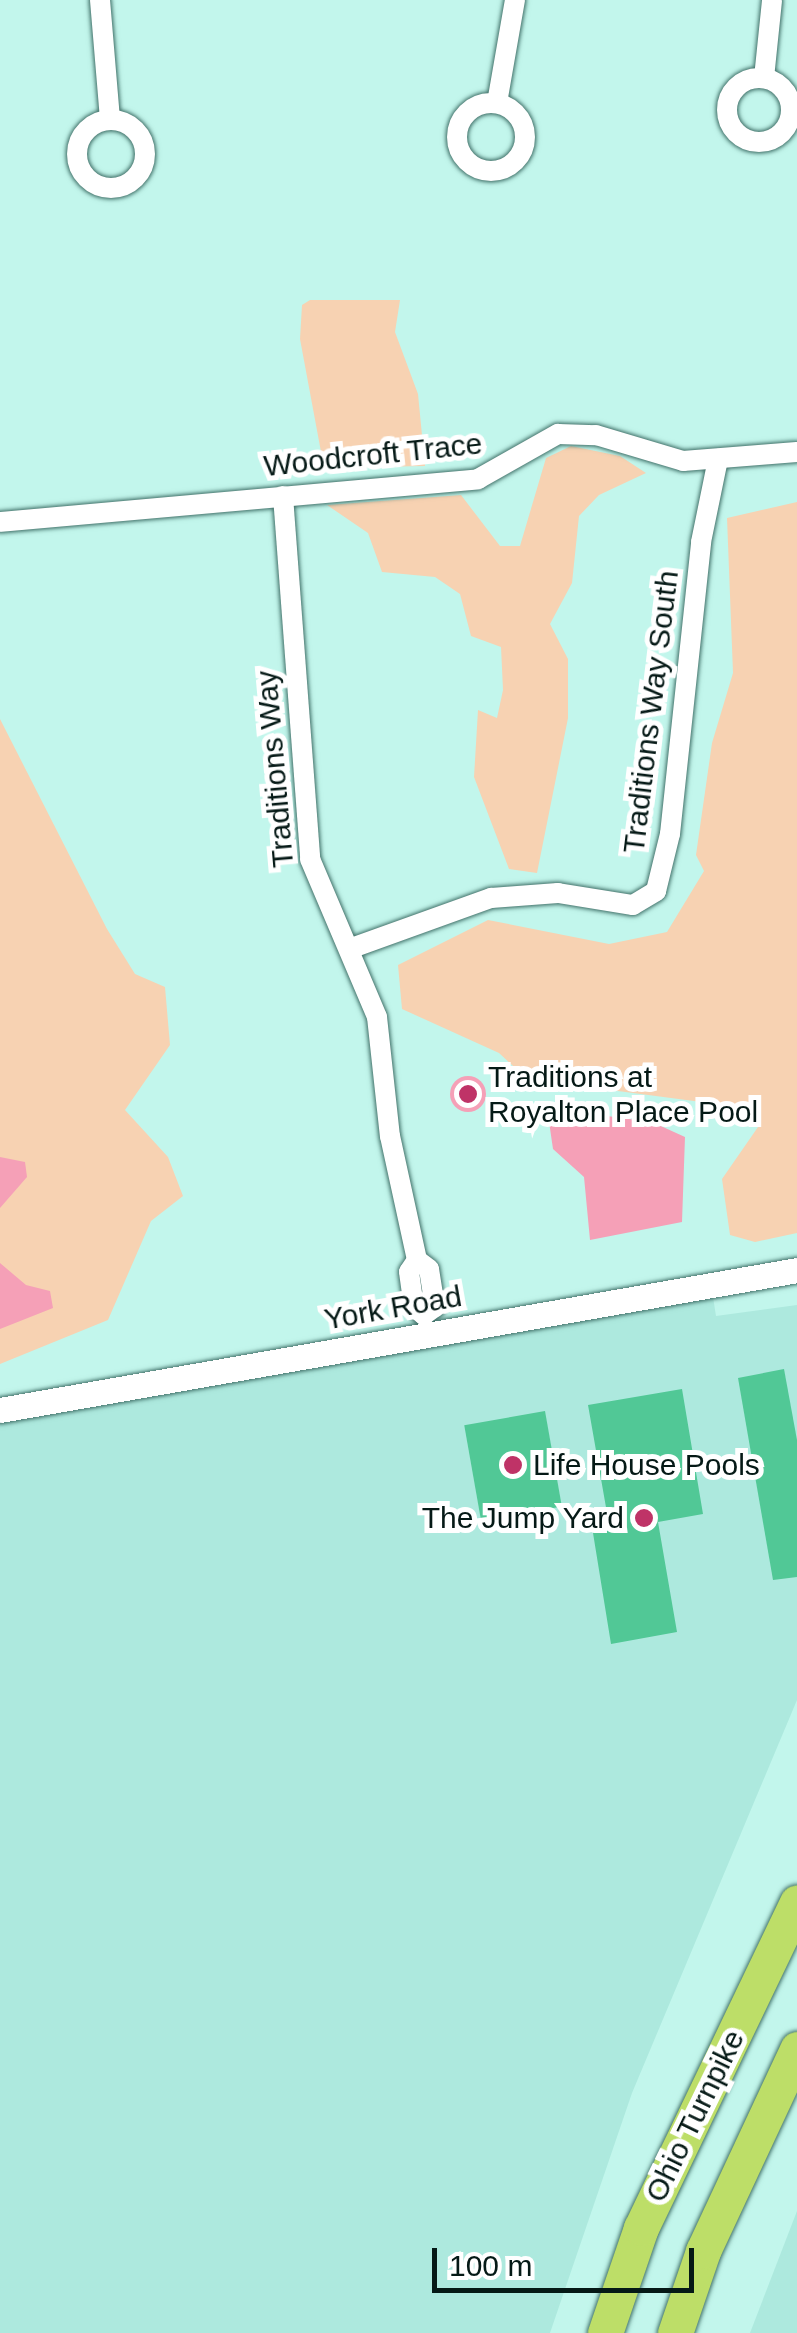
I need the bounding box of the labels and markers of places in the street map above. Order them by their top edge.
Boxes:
place label: Traditions at Royalton Place Pool [488,1059,758,1130]
marker: Traditions at Royalton Place Pool [457,1083,479,1105]
place label: Life House Pools [533,1447,760,1483]
marker: Life House Pools [502,1454,524,1476]
place label: The Jump Yard [421,1500,624,1536]
marker: The Jump Yard [633,1507,655,1529]

